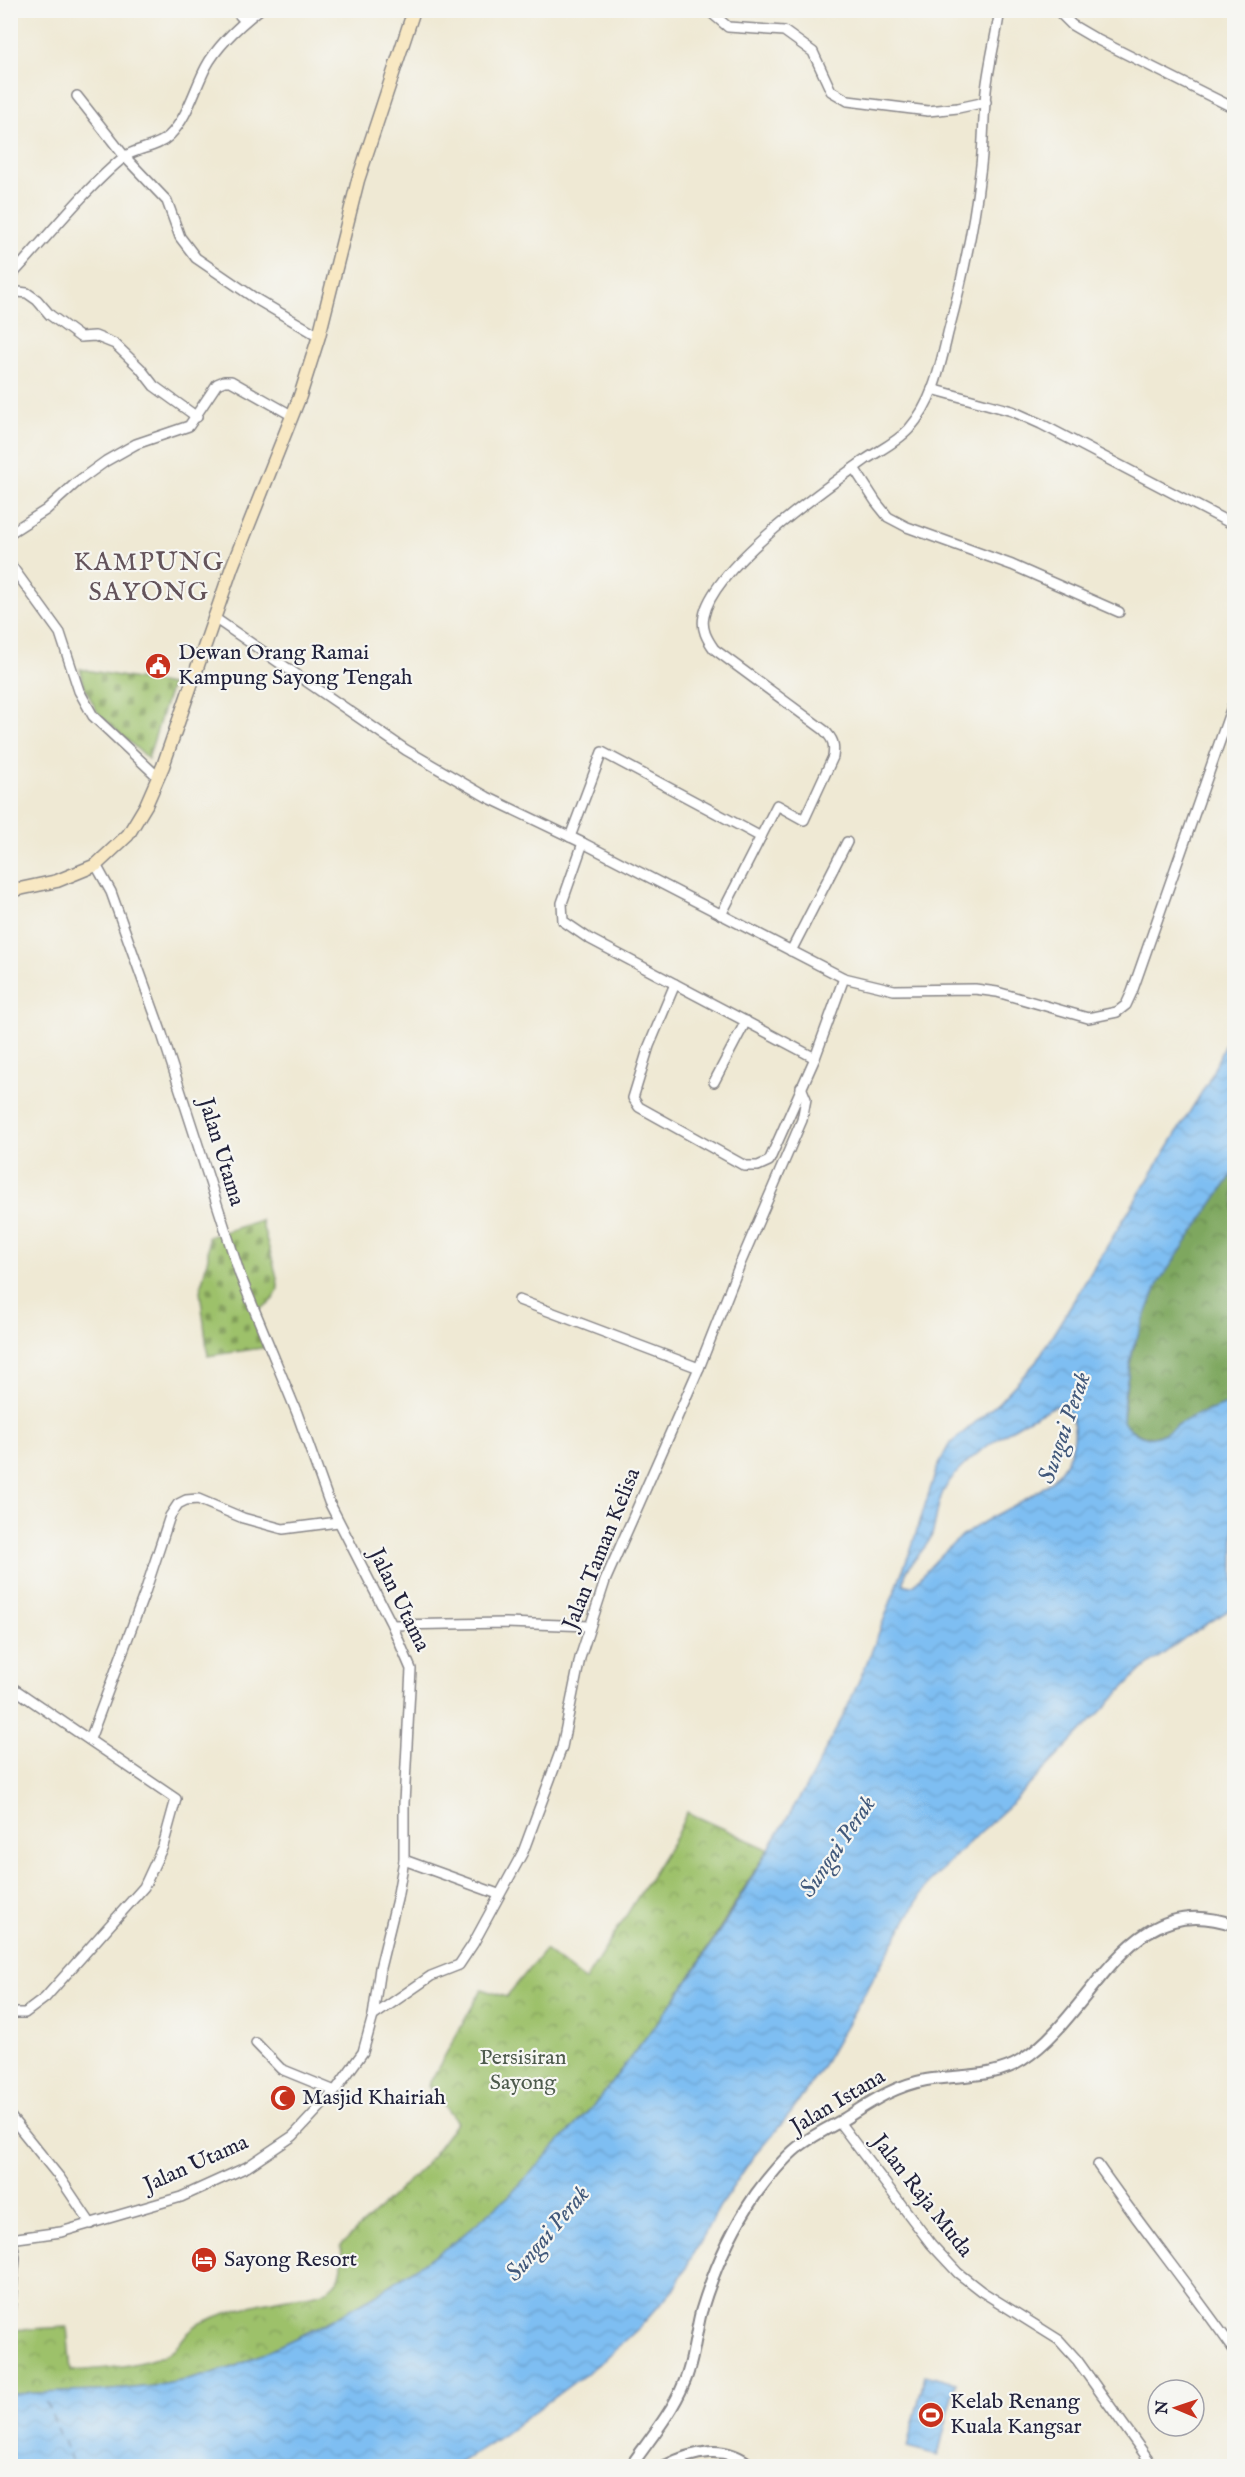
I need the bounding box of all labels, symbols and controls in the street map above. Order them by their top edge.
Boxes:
district label: KAMPUNG SAYONG [73,546,225,609]
place label: Dewan Orang Ramai Kampung Sayong Tengah [178,639,413,692]
public building icon: Dewan Orang Ramai Kampung Sayong Tengah [143,651,173,681]
street label: Jalan Utama [190,1092,251,1210]
water label: Sungai Perak [1031,1368,1099,1488]
street label: Jalan Taman Kelisa [556,1464,647,1637]
street label: Jalan Utama [361,1541,436,1657]
water label: Sungai Perak [793,1790,883,1904]
park label: Persisiran Sayong [479,2044,567,2097]
street label: Jalan Istana [783,2063,891,2143]
mosque icon: Masjid Khairiah [268,2083,298,2113]
place label: Masjid Khairiah [302,2084,446,2112]
street label: Jalan Raja Muda [863,2126,979,2264]
street label: Jalan Utama [137,2128,253,2201]
water label: Sungai Perak [499,2179,597,2288]
hotel icon: Sayong Resort [189,2245,219,2275]
place label: Sayong Resort [224,2246,358,2274]
north arrow [1146,2378,1206,2438]
place label: Kelab Renang Kuala Kangsar [950,2388,1081,2441]
sports icon: Kelab Renang Kuala Kangsar [916,2400,946,2430]
text: N [1153,2400,1173,2416]

